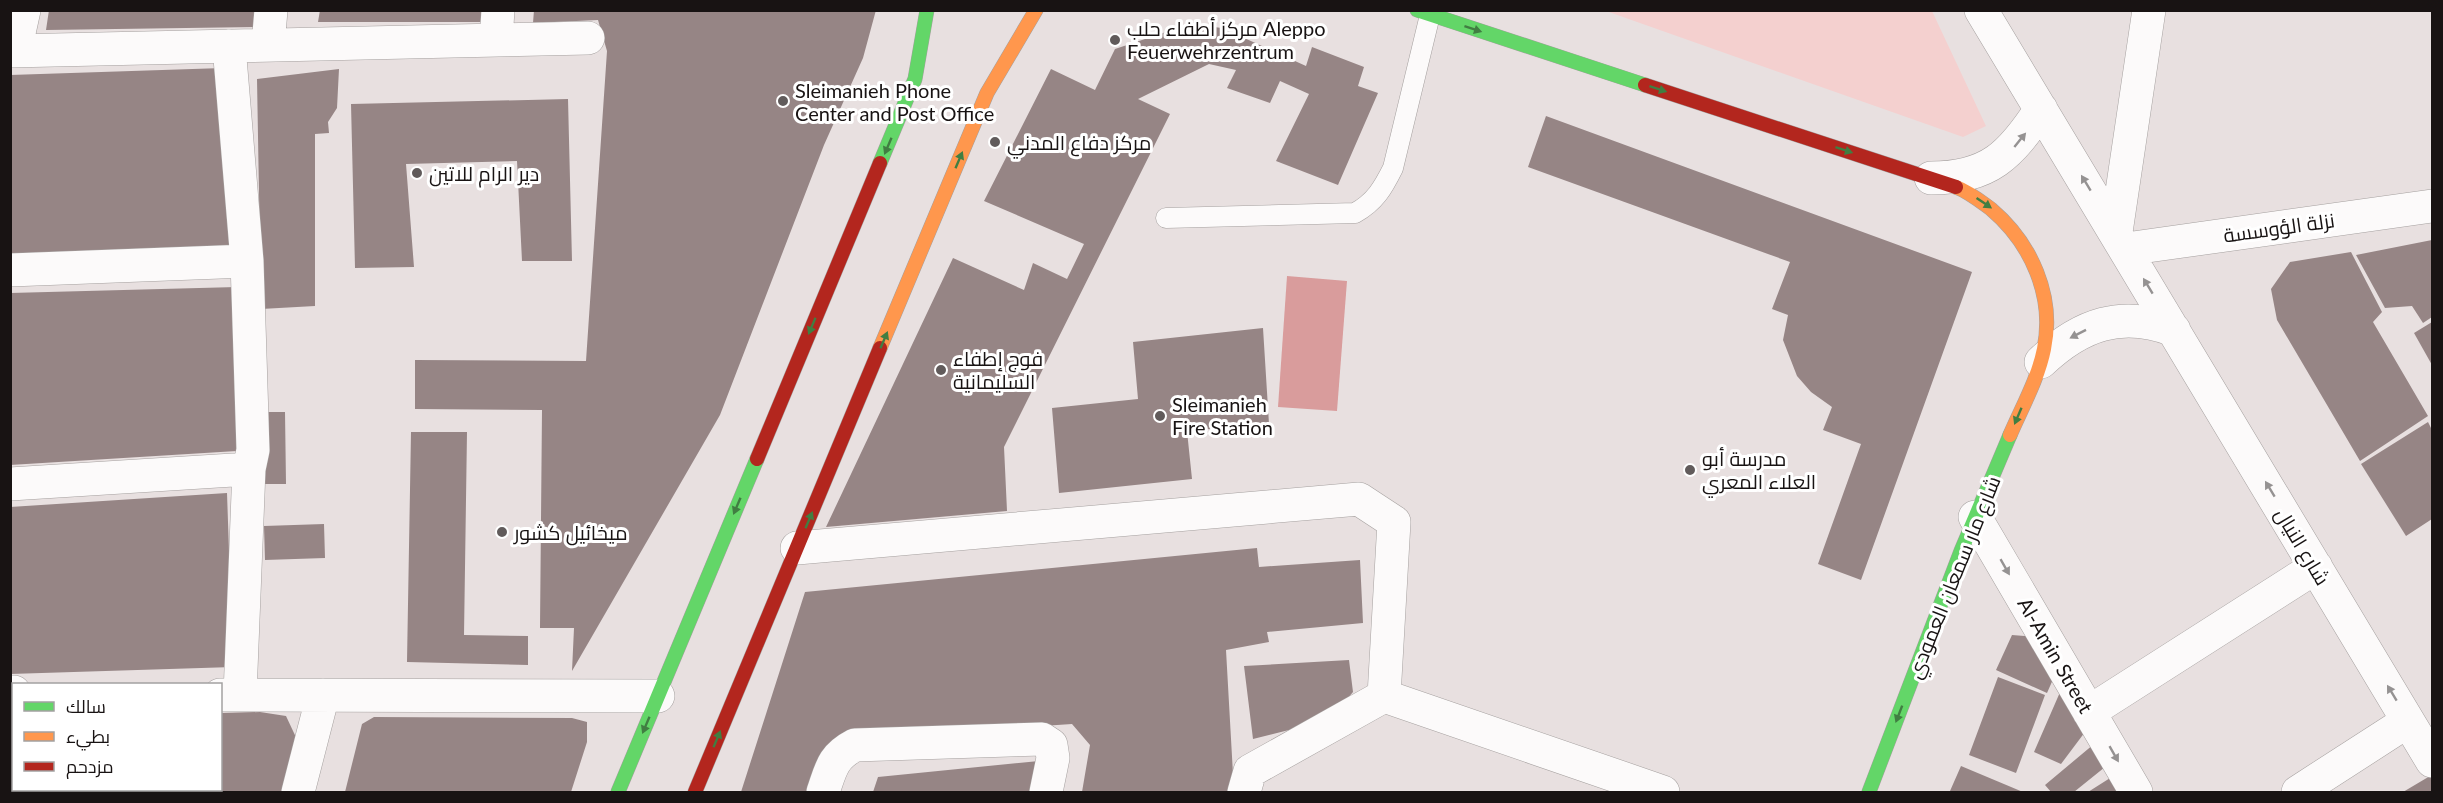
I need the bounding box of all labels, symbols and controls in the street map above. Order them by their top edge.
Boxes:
place label: مركز أطفاء حلب Aleppo Feuerwehrzentrum [1127,16,1326,63]
one-way arrow [1464,24,1482,34]
marker: مركز أطفاء حلب Aleppo Feuerwehrzentrum [1108,33,1122,47]
place label: Sleimanieh Phone Center and Post Office [795,78,994,125]
one-way arrow [1649,85,1667,94]
marker: Sleimanieh Phone Center and Post Office [776,94,790,108]
place label: مركز دفاع المدني [1007,130,1151,159]
one-way arrow [2013,132,2026,148]
marker: مركز دفاع المدني [988,135,1002,149]
one-way arrow [883,138,892,155]
one-way arrow [1835,145,1853,155]
one-way arrow [955,151,964,169]
place label: دير الرام للاتين [429,161,539,188]
marker: دير الرام للاتين [410,166,424,180]
one-way arrow [2080,174,2091,191]
one-way arrow [1976,197,1992,208]
street label: نزلة الؤوسسة [2222,207,2336,248]
one-way arrow [2142,278,2153,294]
one-way arrow [807,318,817,336]
one-way arrow [2069,330,2086,339]
one-way arrow [880,331,889,349]
place label: فوج إطفاء السليمانية [953,346,1043,393]
marker: فوج إطفاء السليمانية [934,363,948,377]
place label: Sleimanieh Fire Station [1172,392,1273,439]
one-way arrow [2013,407,2022,425]
marker: Sleimanieh Fire Station [1153,409,1167,423]
place label: مدرسة أبو العلاء المعري [1702,446,1816,498]
marker: مدرسة أبو العلاء المعري [1683,463,1697,477]
street label: شارع مار سمعان العمودي [1901,472,2009,684]
one-way arrow [2265,481,2275,498]
one-way arrow [732,498,742,516]
street label: شارع النيال [2268,503,2335,590]
one-way arrow [805,511,814,529]
place label: ميخائيل كشور [513,520,628,546]
marker: ميخائيل كشور [495,525,509,539]
one-way arrow [2000,559,2010,576]
street label: Al-Amin Street [2013,593,2099,717]
legend [12,683,222,791]
one-way arrow [2386,685,2397,701]
text: سالك [66,695,106,717]
one-way arrow [1894,705,1903,723]
one-way arrow [641,716,650,734]
text: بطيء [66,725,110,751]
one-way arrow [712,729,722,747]
one-way arrow [2108,746,2119,762]
text: مزدحم [66,755,114,779]

